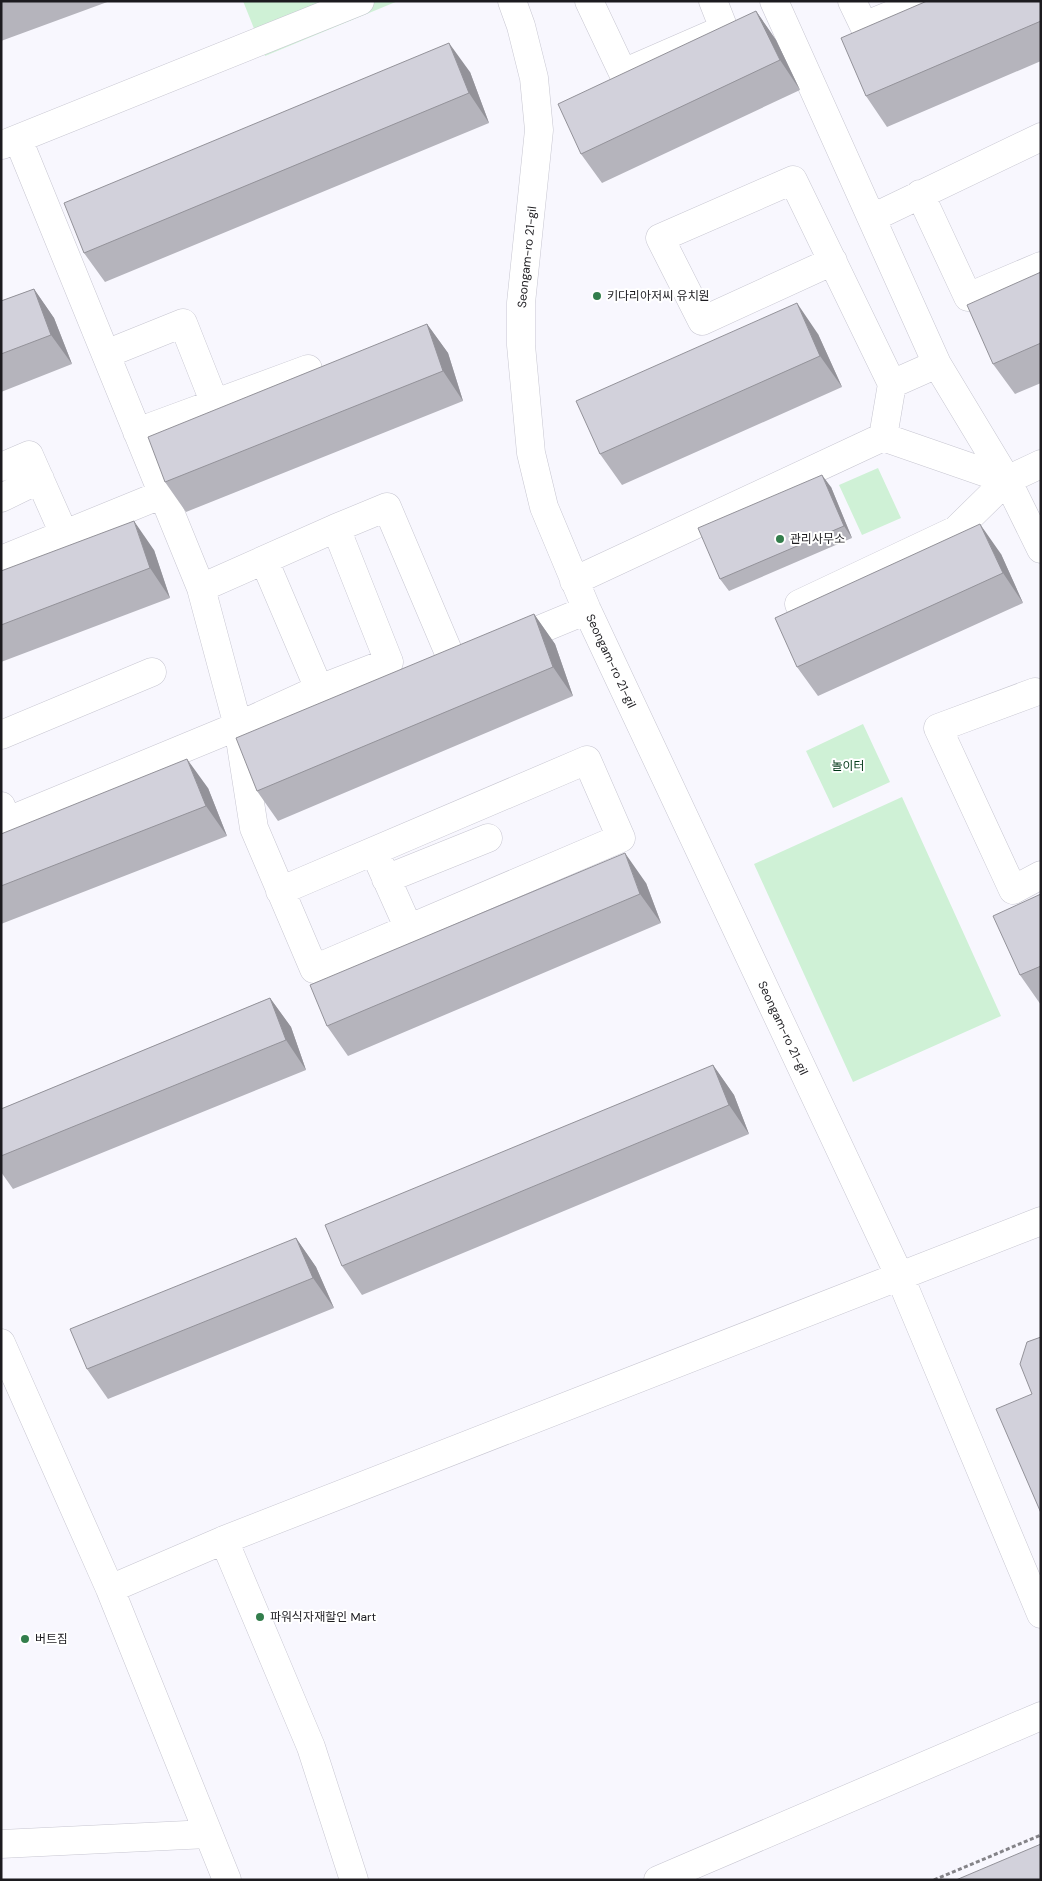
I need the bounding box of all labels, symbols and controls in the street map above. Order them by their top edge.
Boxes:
street label: Seongam-ro 21-gil [514,205,540,309]
place label: 키다리아저씨 유치원 [607,288,710,304]
marker: 키다리아저씨 유치원 [591,290,603,302]
place label: 관리사무소 [790,531,845,547]
marker: 관리사무소 [774,533,786,545]
street label: Seongam-ro 21-gil [582,611,640,711]
park label: 놀이터 [831,758,865,774]
street label: Seongam-ro 21-gil [754,978,812,1078]
place label: 파워식자재할인 Mart [270,1609,377,1625]
marker: 파워식자재할인 Mart [254,1611,266,1623]
place label: 버트짐 [35,1631,68,1647]
marker: 버트짐 [19,1633,31,1645]

